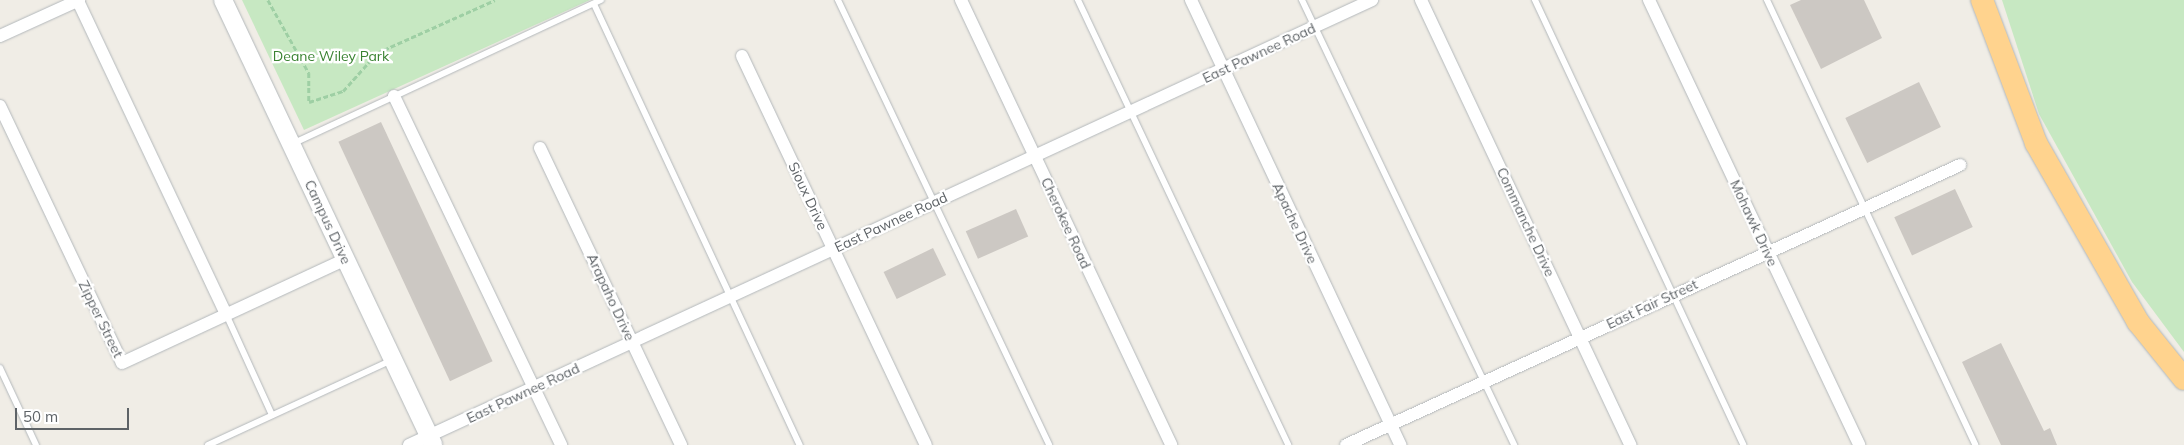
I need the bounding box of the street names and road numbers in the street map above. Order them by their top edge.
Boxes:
street label: East Pawnee Road [1200,19,1318,87]
street label: Sioux Drive [785,159,831,233]
street label: Commanche Drive [1493,165,1559,279]
street label: Cherokee Road [1038,175,1094,271]
street label: Campus Drive [301,177,355,267]
street label: Mohawk Drive [1727,177,1781,269]
street label: Apache Drive [1269,180,1321,266]
street label: East Pawnee Road [832,188,950,256]
street label: Arapaho Drive [583,251,639,343]
street label: East Fair Street [1604,276,1700,332]
street label: Zipper Street [75,278,127,360]
street label: East Pawnee Road [464,359,582,427]

